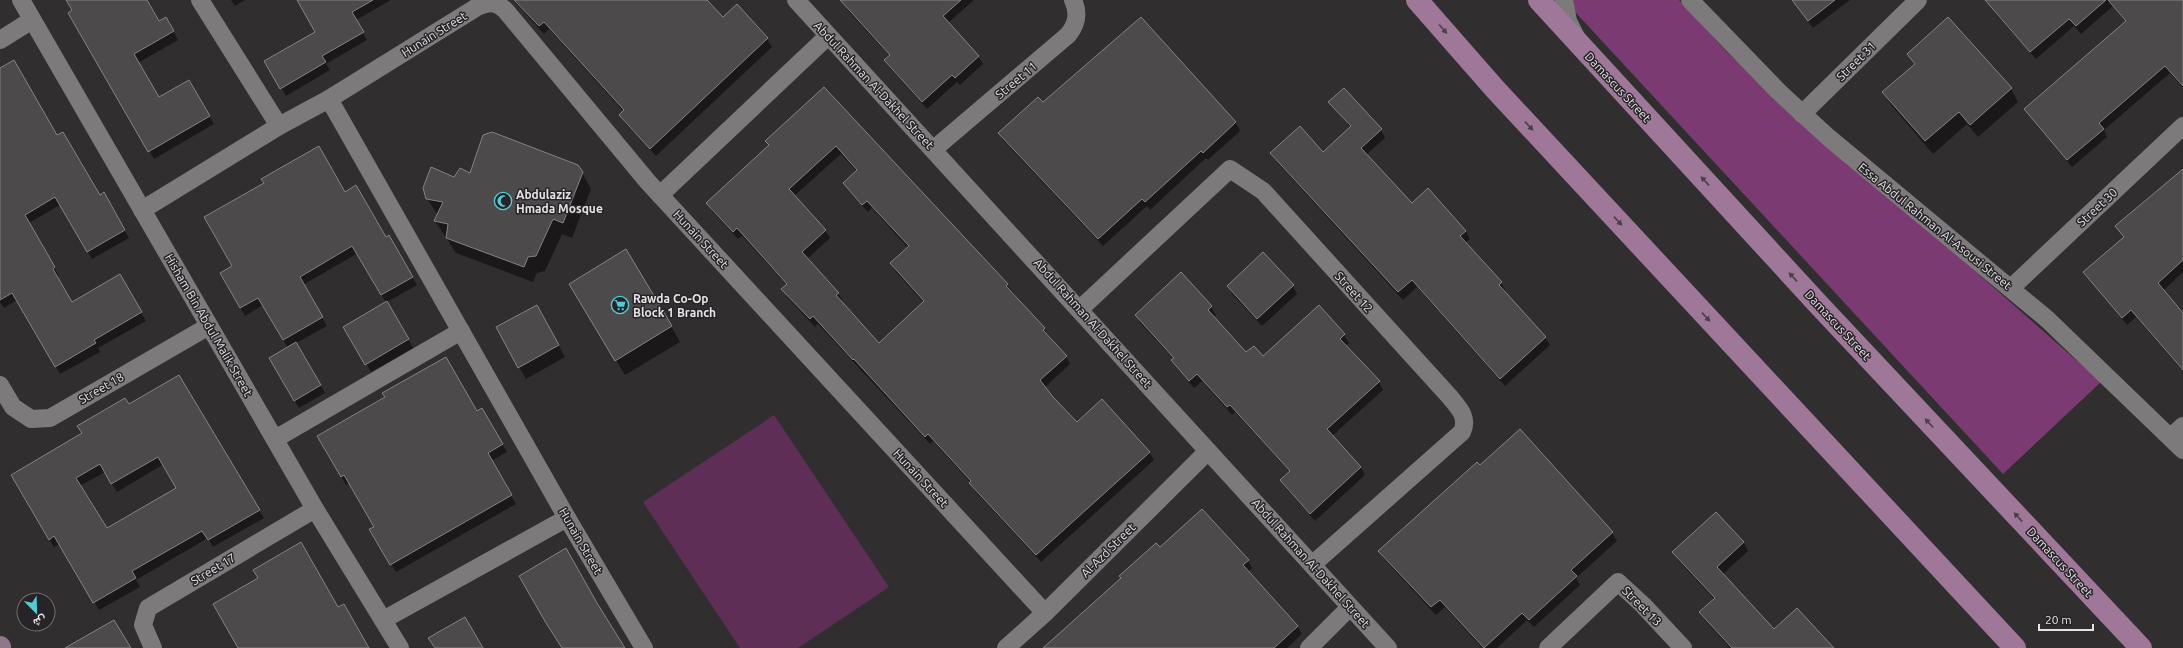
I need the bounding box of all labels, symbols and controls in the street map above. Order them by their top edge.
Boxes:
street label: Hunain Street [399,9,469,59]
street label: Abdul Rahman Al-Dakhel Street [812,19,937,151]
one-way arrow [1438,24,1447,34]
street label: Street 31 [1834,39,1878,83]
street label: Damascus Street [1582,50,1654,125]
street label: Street 11 [993,59,1039,101]
one-way arrow [1525,121,1534,131]
street label: Essa Abdul Rahman Al-Asousi Street [1856,160,2014,292]
one-way arrow [1700,176,1709,186]
street label: Street 30 [2074,185,2120,229]
place label: Abdulaziz Hmada Mosque [516,188,603,215]
mosque icon: Abdulaziz Hmada Mosque [493,191,513,211]
street label: Hunain Street [671,207,731,271]
one-way arrow [1613,216,1622,226]
street label: Hisham Bin Abdul Malik Street [163,251,255,399]
street label: Abdul Rahman Al-Dakhel Street [1032,256,1155,390]
street label: Street 12 [1333,269,1375,315]
one-way arrow [1788,271,1797,282]
street label: Damascus Street [1802,288,1874,363]
place label: Rawda Co-Op Block 1 Branch [633,292,716,319]
supermarket icon: Rawda Co-Op Block 1 Branch [610,295,630,315]
one-way arrow [1701,312,1711,322]
street label: Street 18 [76,370,126,406]
one-way arrow [1925,418,1934,428]
street label: Hunain Street [891,446,951,510]
street label: Abdul Rahman Al-Dakhel Street [1250,496,1373,630]
street label: Hunain Street [557,506,605,577]
one-way arrow [2014,512,2023,523]
street label: Al-Azd Street [1078,520,1138,580]
street label: Damascus Street [2024,525,2096,600]
street label: Street 17 [188,551,238,587]
street label: Street 13 [1620,584,1664,628]
north arrow [16,592,56,632]
scale bar [2039,606,2093,632]
text: ش [31,612,48,629]
text: 20 m [2045,613,2072,626]

